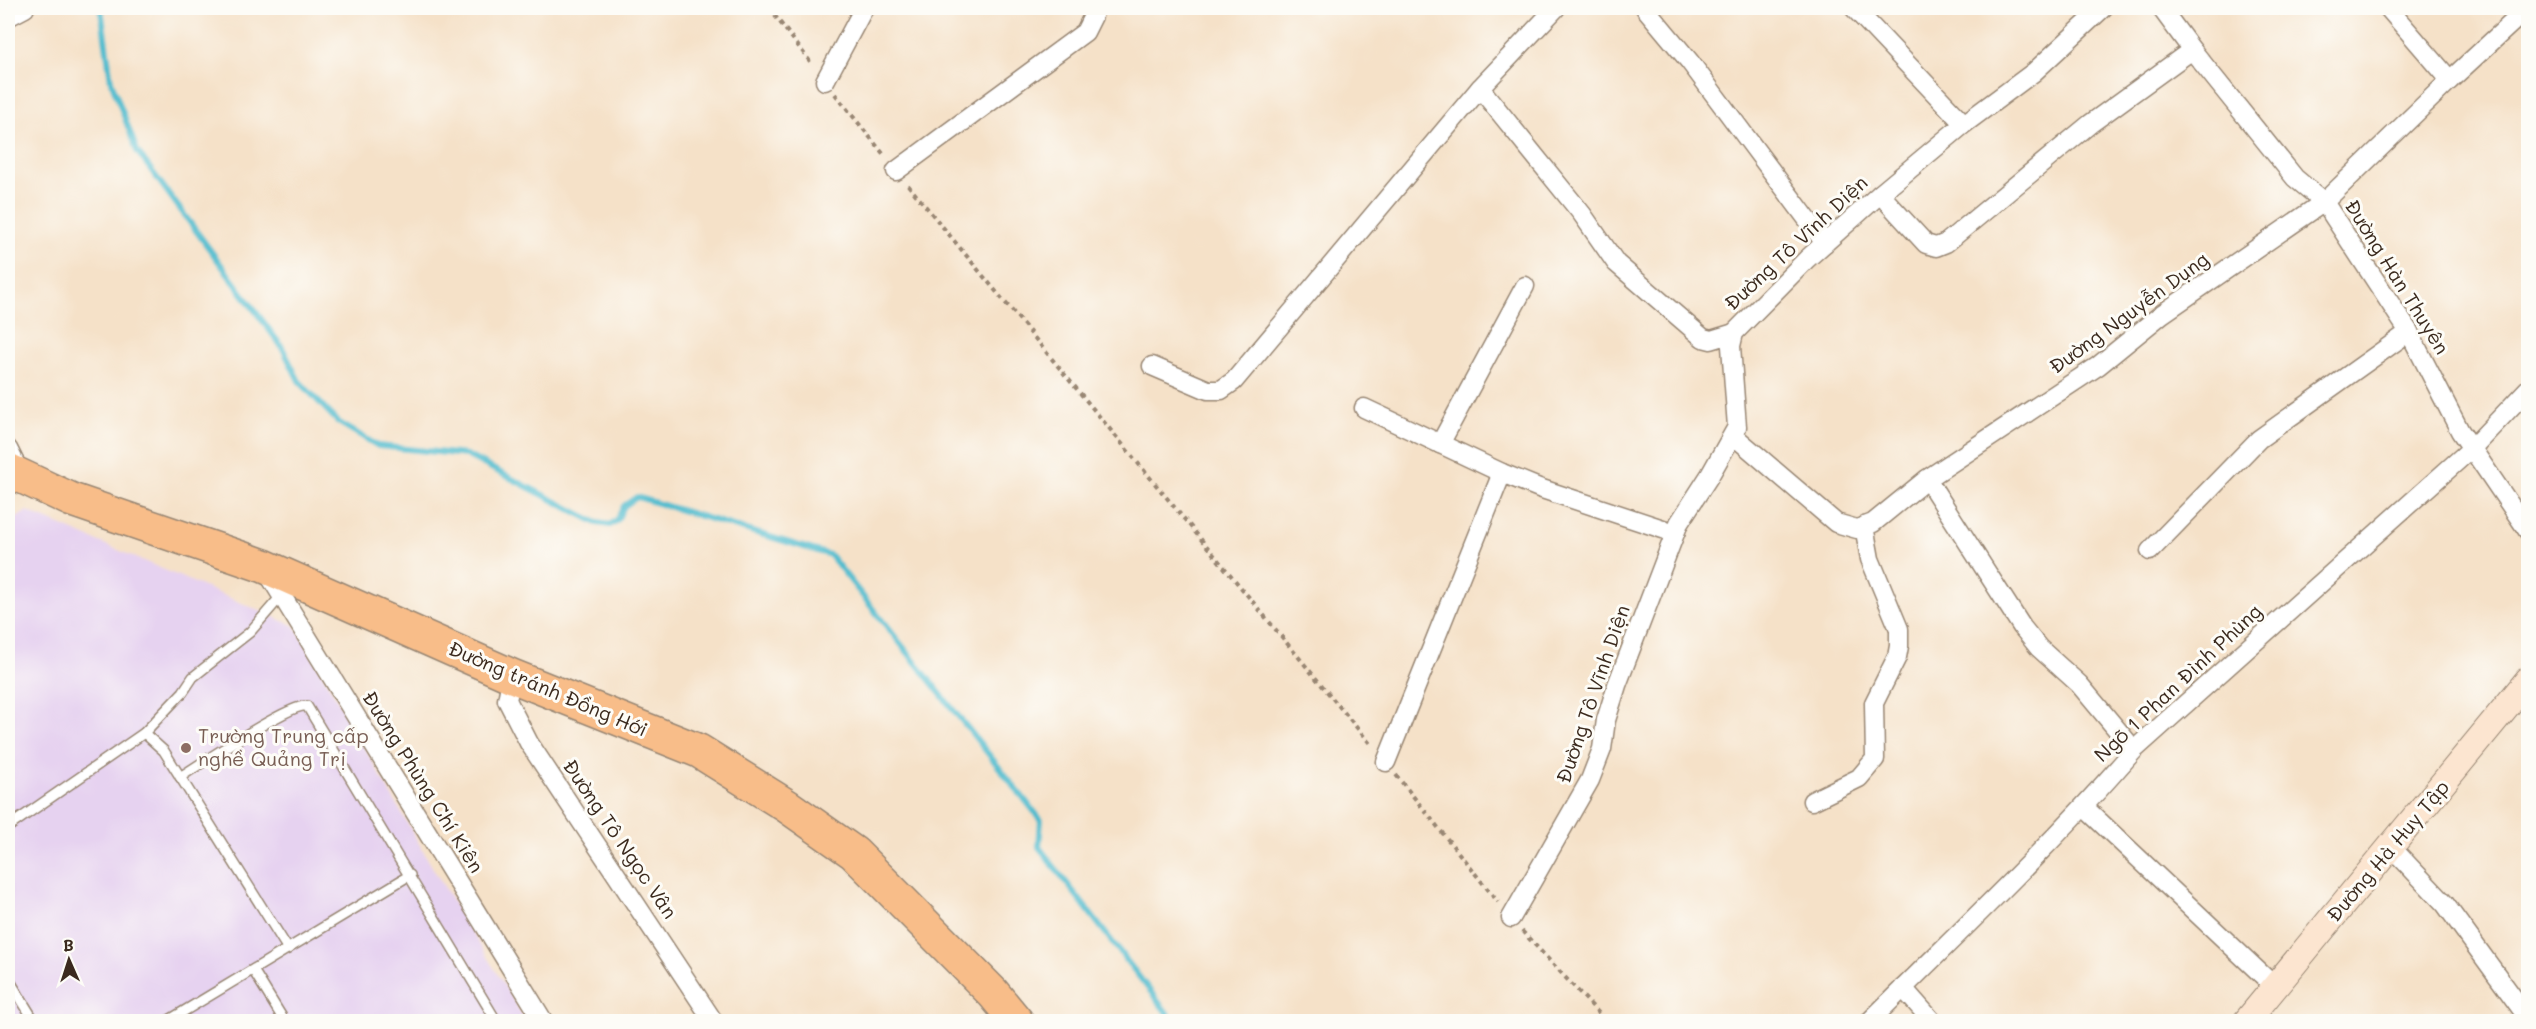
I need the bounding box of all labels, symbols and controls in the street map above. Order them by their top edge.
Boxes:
street label: Đường Tô Vĩnh Diện [1718,169,1873,316]
street label: Đường Hàn Thuyên [2340,194,2456,359]
street label: Đường Nguyễn Dụng [2043,245,2213,379]
street label: Ngõ 1 Phan Đình Phùng [2088,598,2267,767]
street label: Đường Tô Vĩnh Diện [1549,601,1635,786]
street label: Đường tránh Đồng Hới [445,634,652,742]
street label: Đường Phùng Chí Kiên [357,686,490,877]
place label: Trường Trung cấp nghề Quảng Trị [198,722,369,771]
marker: Trường Trung cấp nghề Quảng Trị [179,741,193,755]
street label: Đường Tô Ngọc Vân [558,754,684,923]
street label: Đường Hà Huy Tập [2320,774,2454,927]
north arrow [39,930,99,990]
text: B [62,934,74,955]

